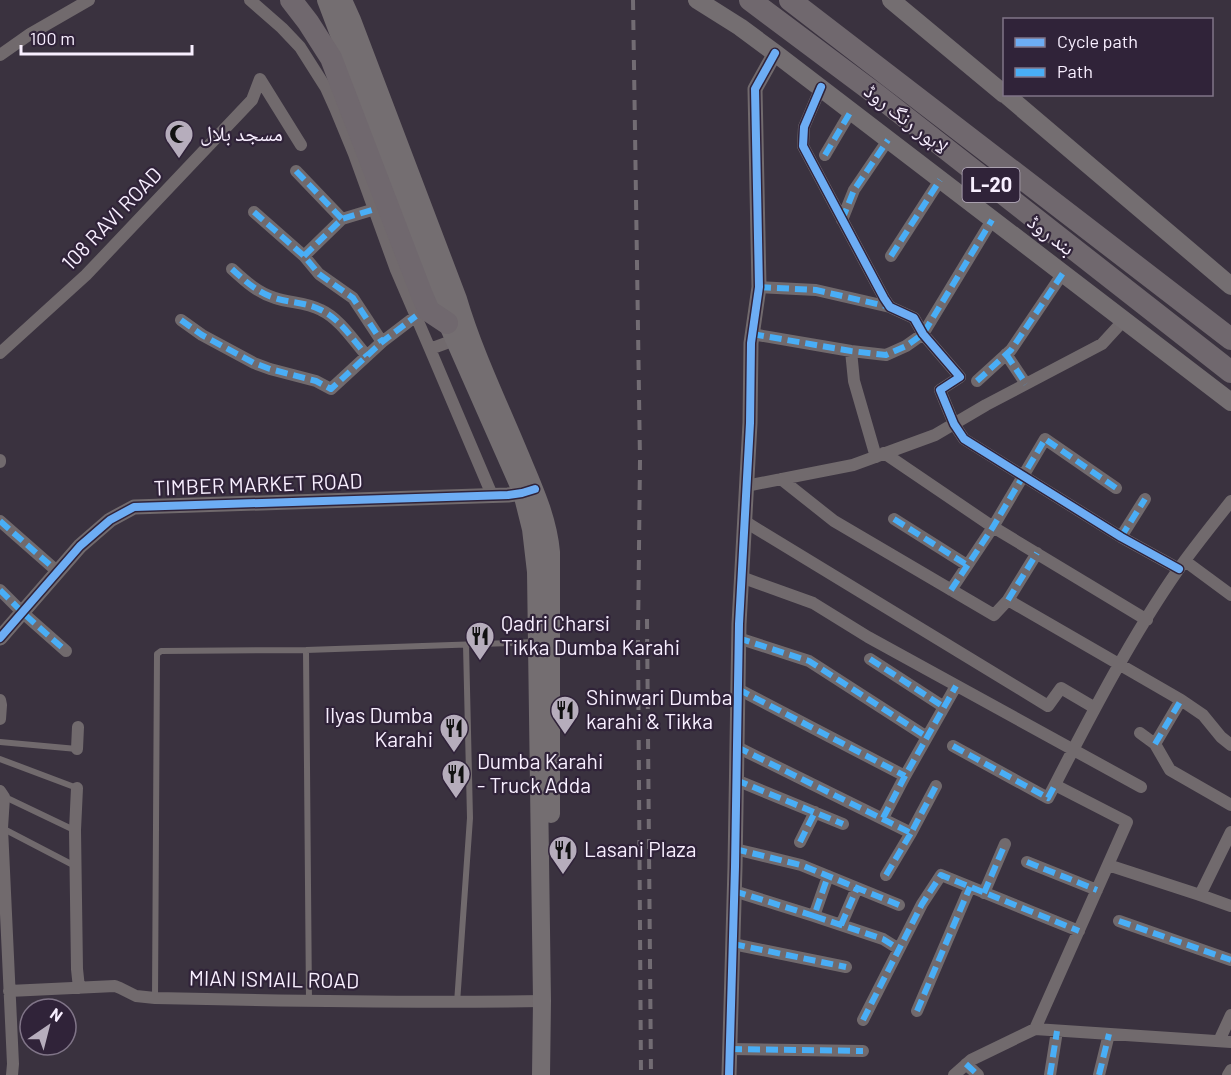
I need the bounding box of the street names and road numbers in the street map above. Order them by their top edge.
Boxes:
street label: لاہور رنگ روڈ [859,77,954,159]
street label: 108 RAVI ROAD [56,161,166,275]
road number: L-20 [962,168,1020,202]
street label: بند روڈ [1023,208,1080,260]
street label: TIMBER MARKET ROAD [153,467,363,500]
street label: MIAN ISMAIL ROAD [189,965,359,992]

